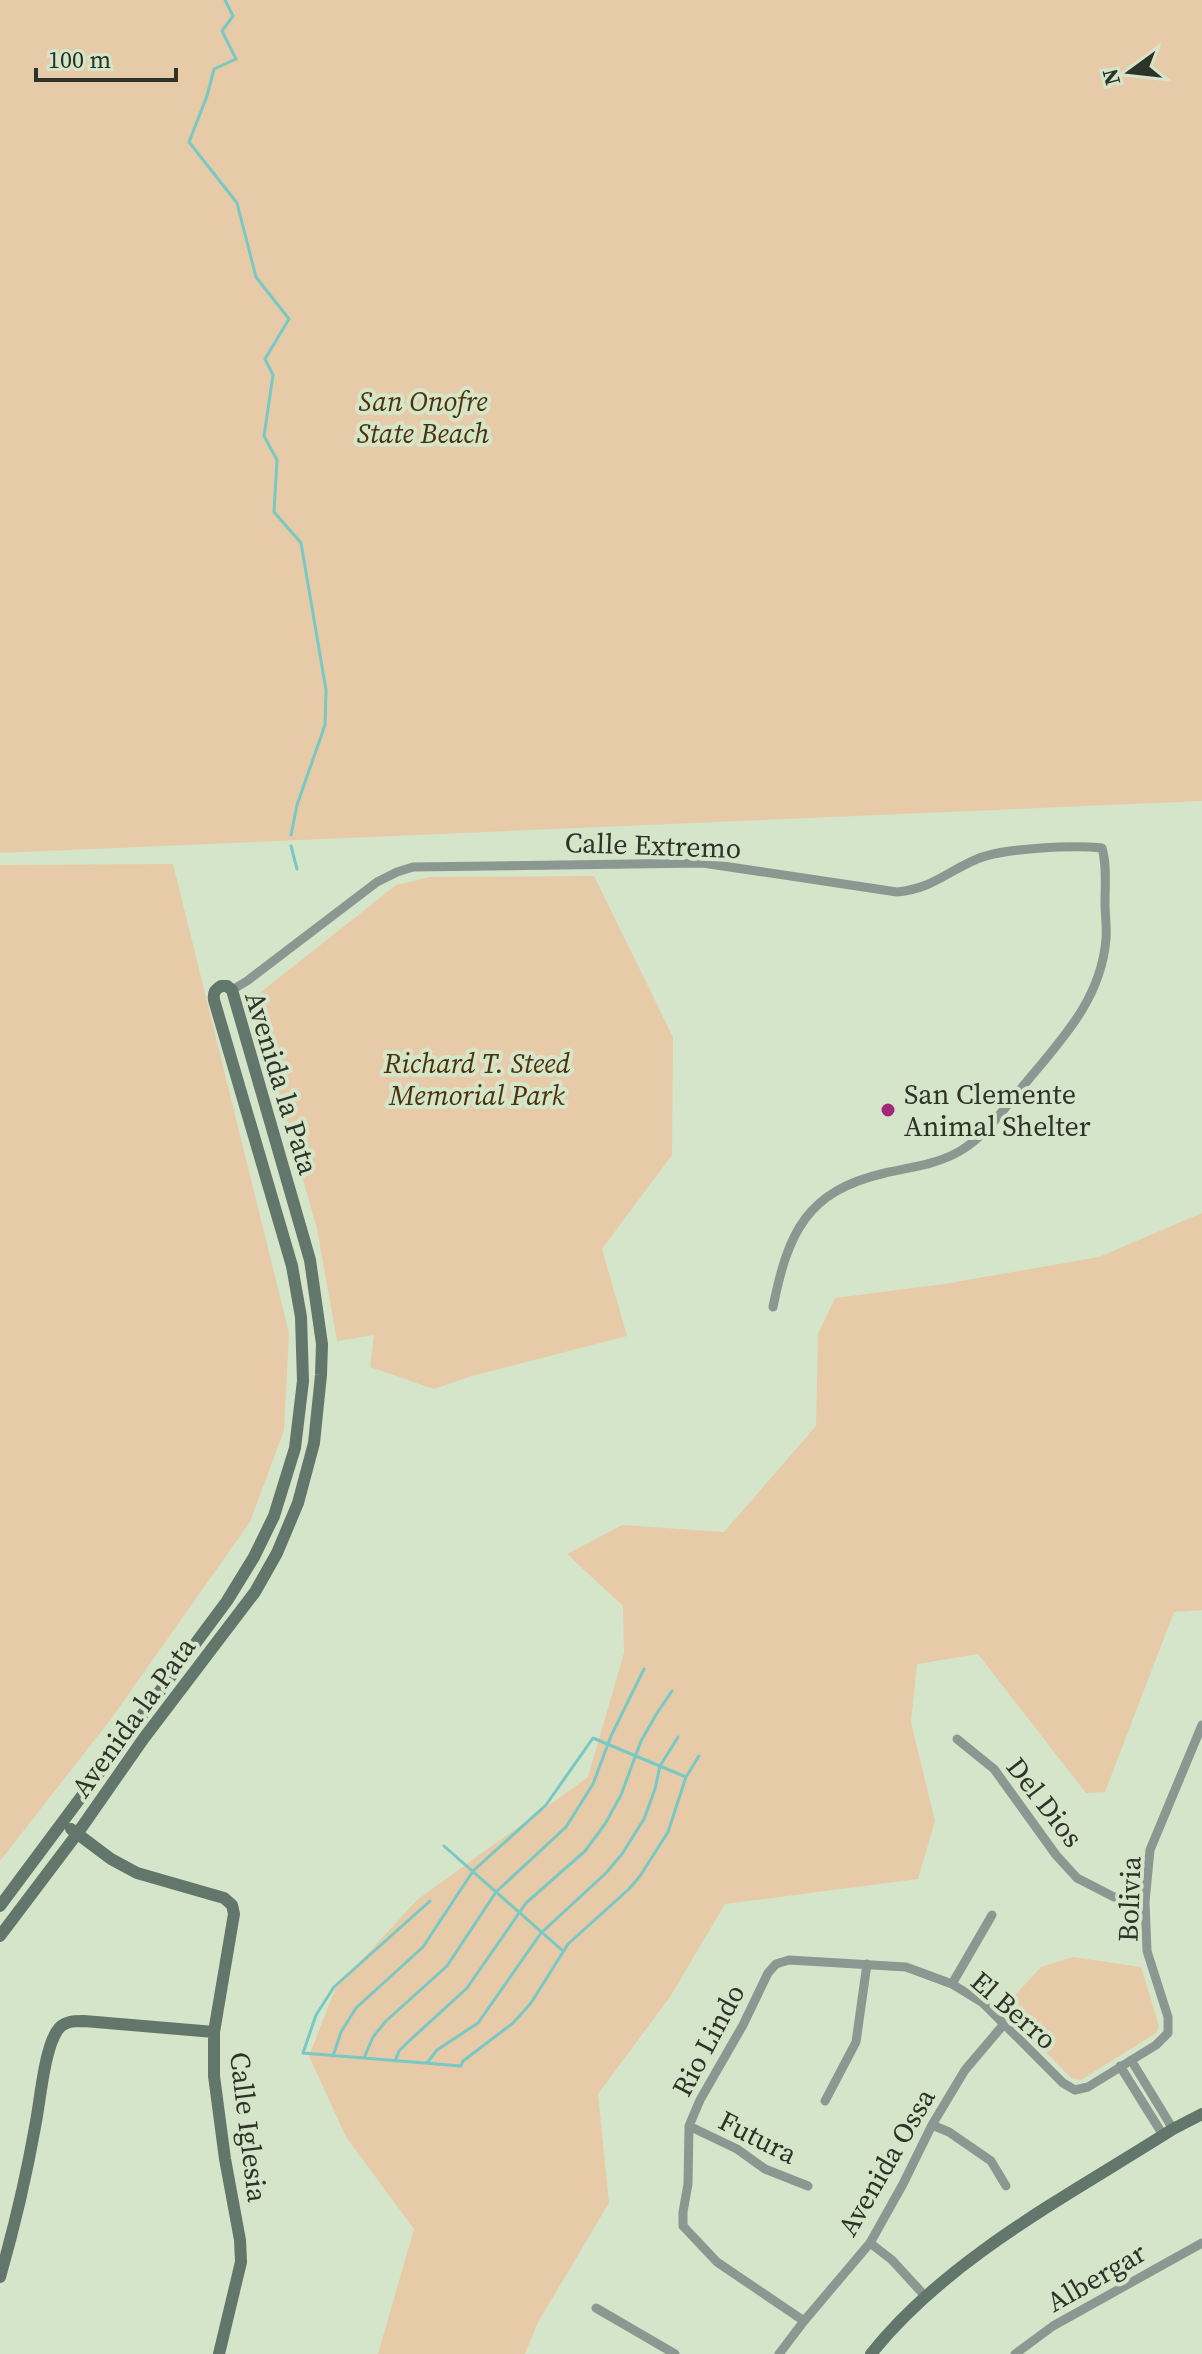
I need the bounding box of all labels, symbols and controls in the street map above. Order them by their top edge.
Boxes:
scale bar [36,32,176,82]
north arrow [1090,32,1170,112]
text: 100 m [48,43,111,76]
text: N [1094,66,1127,89]
park label: San Onofre State Beach [357,382,489,452]
street label: Calle Extremo [564,823,742,867]
street label: Avenida la Pata [236,987,328,1180]
park label: Richard T. Steed Memorial Park [383,1044,571,1114]
place label: San Clemente Animal Shelter [904,1075,1091,1145]
marker: San Clemente Animal Shelter [879,1101,897,1119]
street label: Avenida la Pata [62,1629,204,1805]
street label: Del Dios [998,1749,1092,1855]
street label: Bolivia [1109,1855,1150,1942]
street label: El Berro [963,1962,1065,2058]
street label: Rio Lindo [663,1977,753,2103]
street label: Calle Iglesia [221,2050,277,2205]
street label: Avenida Ossa [828,2080,944,2243]
street label: Futura [712,2101,804,2173]
street label: Albergar [1039,2233,1153,2321]

